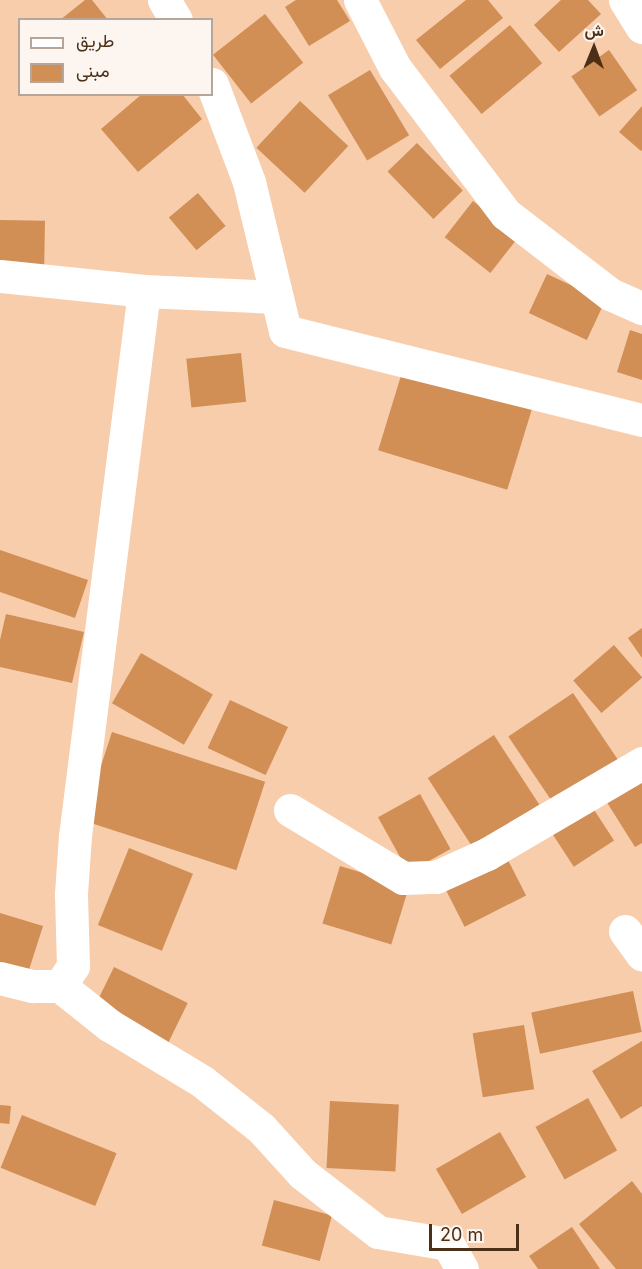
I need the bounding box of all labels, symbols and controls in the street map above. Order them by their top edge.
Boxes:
legend [18,18,213,96]
north arrow [564,18,624,78]
text: ش [585,20,604,40]
text: طريق [76,30,114,51]
text: مبنى [76,60,110,81]
scale bar [432,1212,522,1250]
text: 20 m [440,1224,483,1245]

